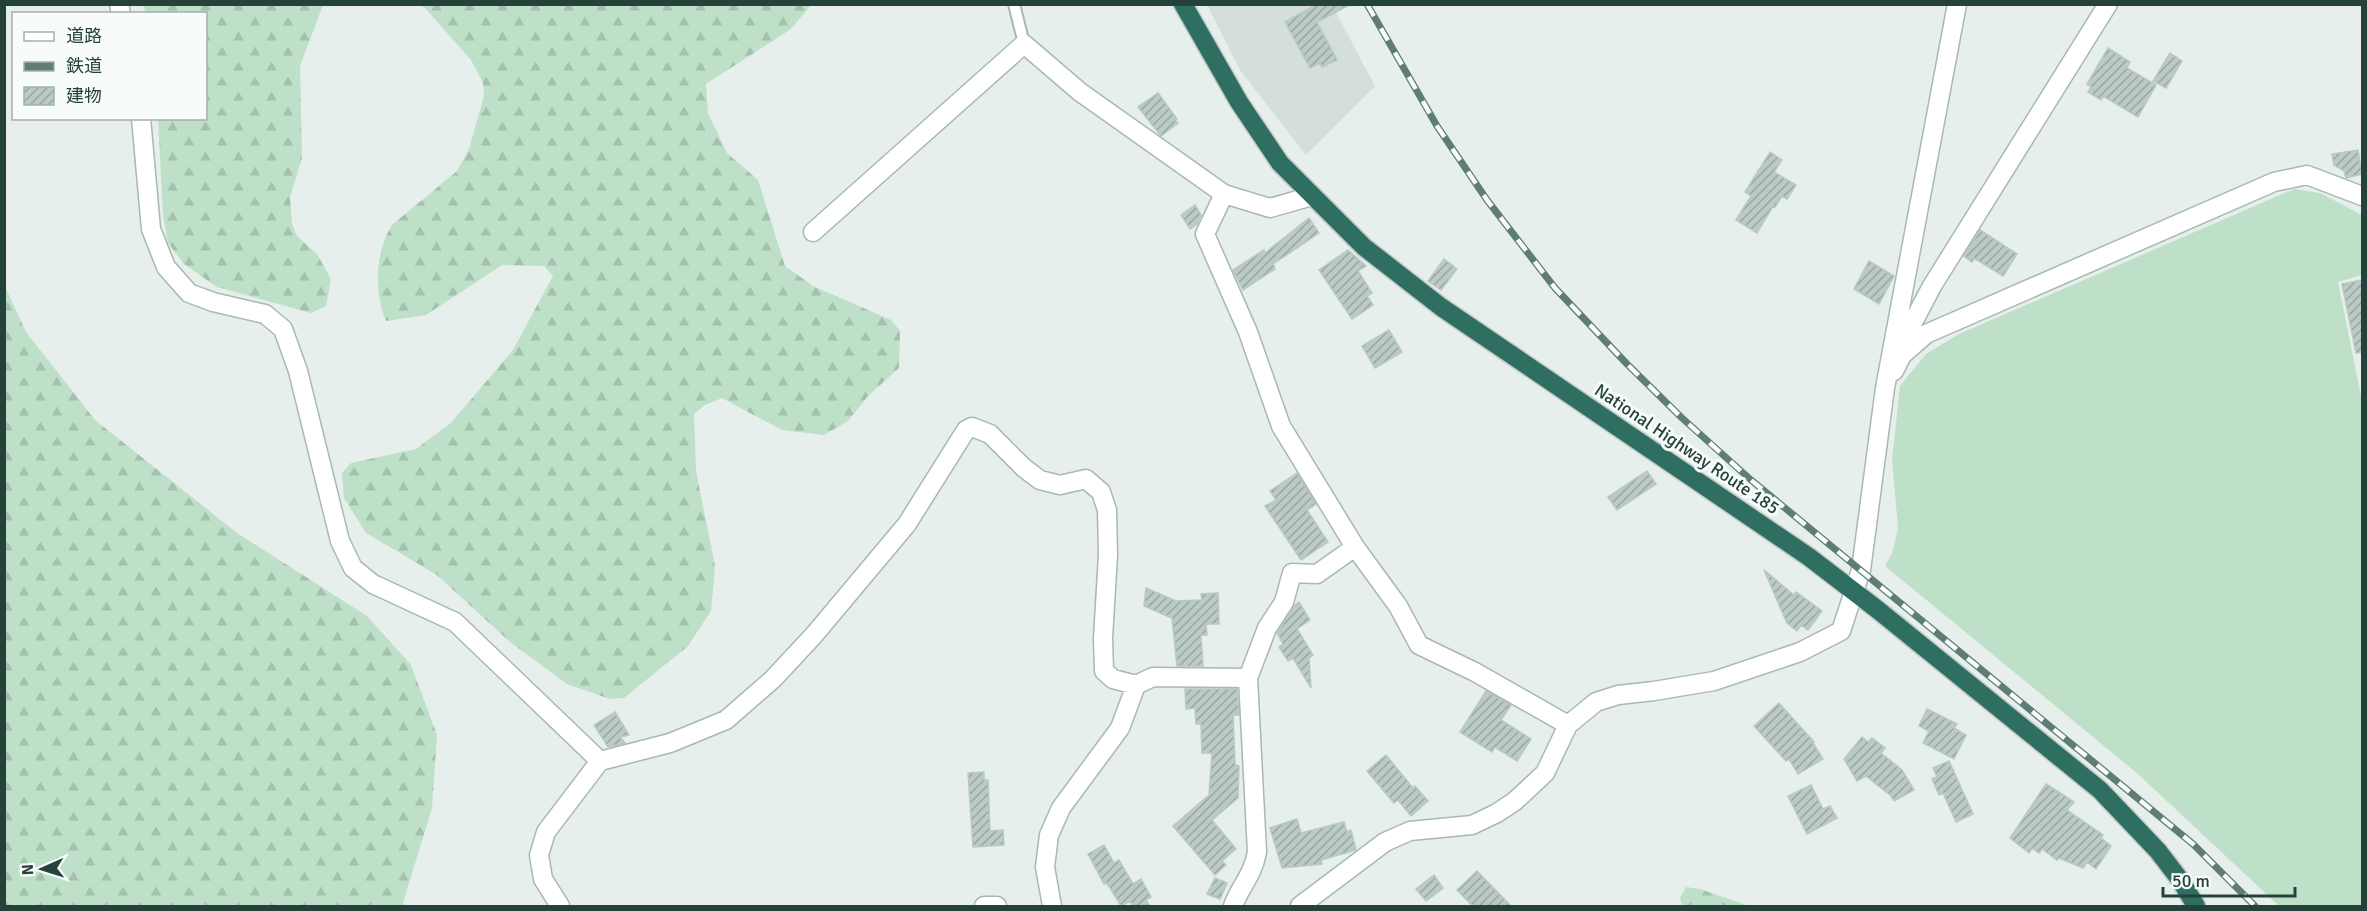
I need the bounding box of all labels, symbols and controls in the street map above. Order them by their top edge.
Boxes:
legend [12,12,207,120]
text: 道路 [66,25,102,47]
text: 鉄道 [66,55,102,77]
text: 建物 [66,85,102,107]
street label: National Highway Route 185 [1590,379,1784,519]
north arrow [12,839,72,899]
scale bar [2163,860,2295,898]
text: N [18,864,38,876]
text: 50 m [2172,870,2210,892]

